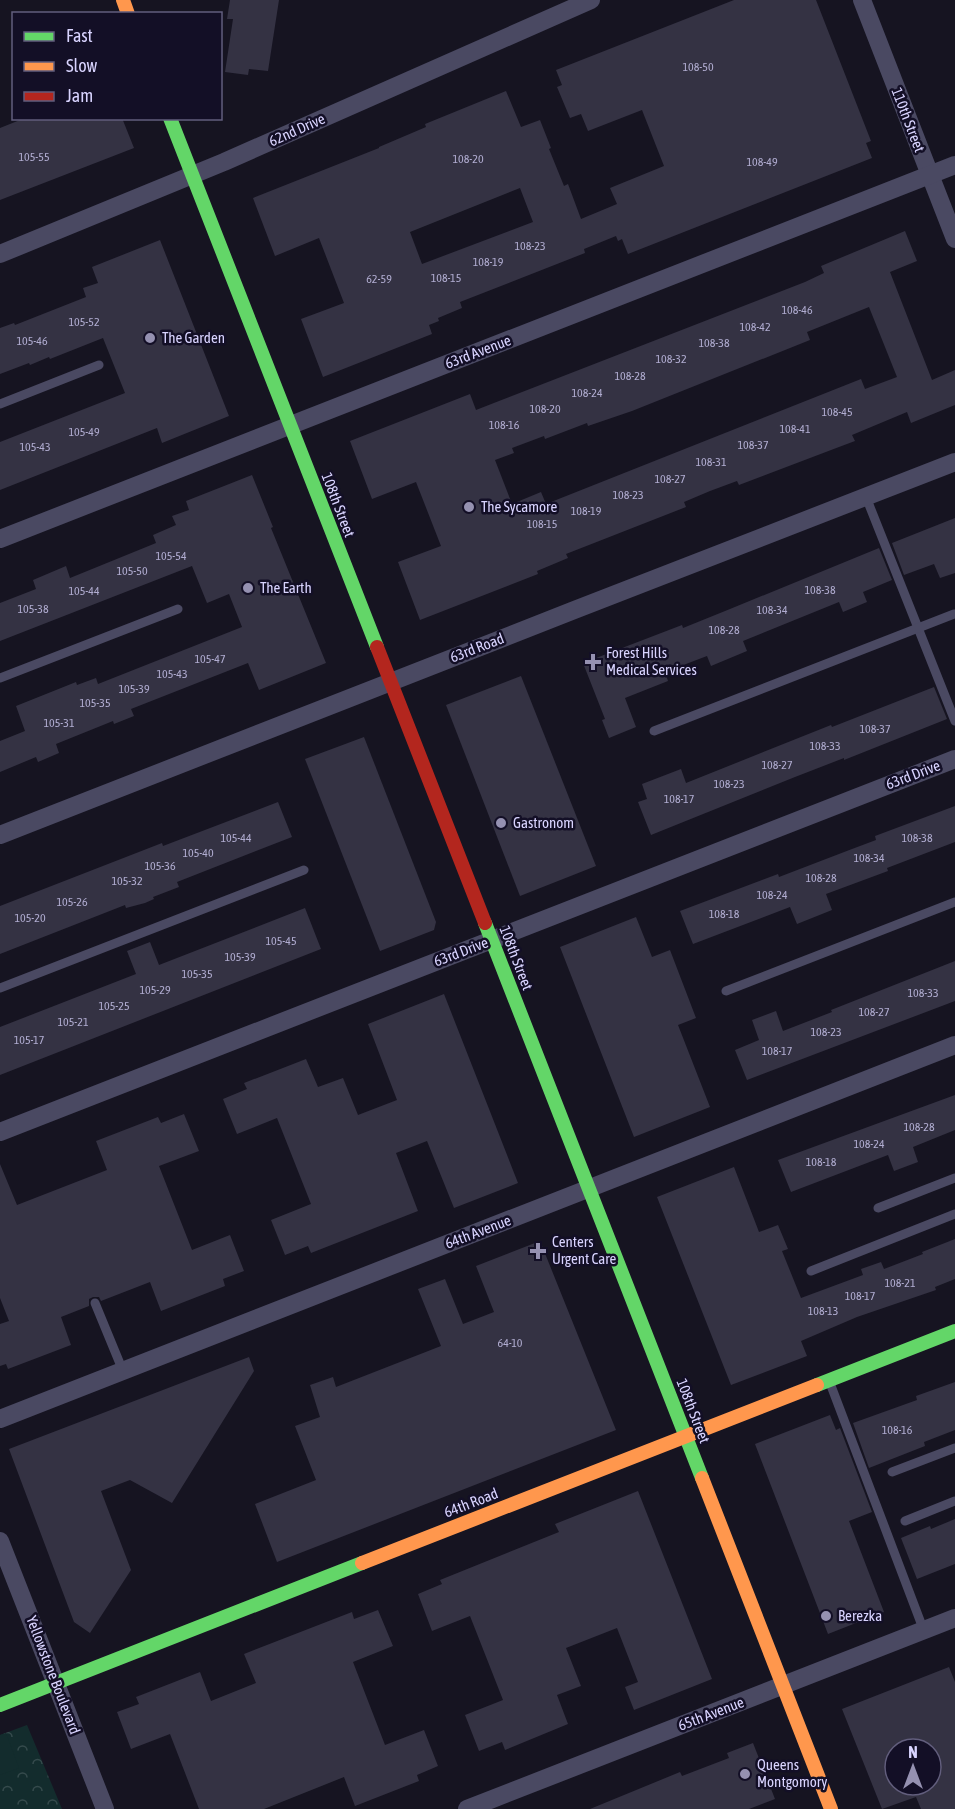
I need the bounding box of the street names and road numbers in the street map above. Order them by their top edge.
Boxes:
street label: 110th Street [888,85,929,154]
street label: 62nd Drive [266,110,328,149]
street label: 63rd Avenue [442,331,513,372]
street label: 108th Street [318,470,359,539]
street label: 63rd Road [447,630,506,666]
street label: 63rd Drive [883,756,943,793]
street label: 108th Street [496,923,537,992]
street label: 63rd Drive [431,933,491,970]
street label: 64th Avenue [442,1211,513,1252]
street label: 108th Street [673,1376,714,1445]
street label: 64th Road [441,1484,500,1521]
street label: Yellowstone Boulevard [23,1613,84,1736]
street label: 65th Avenue [675,1693,746,1734]

